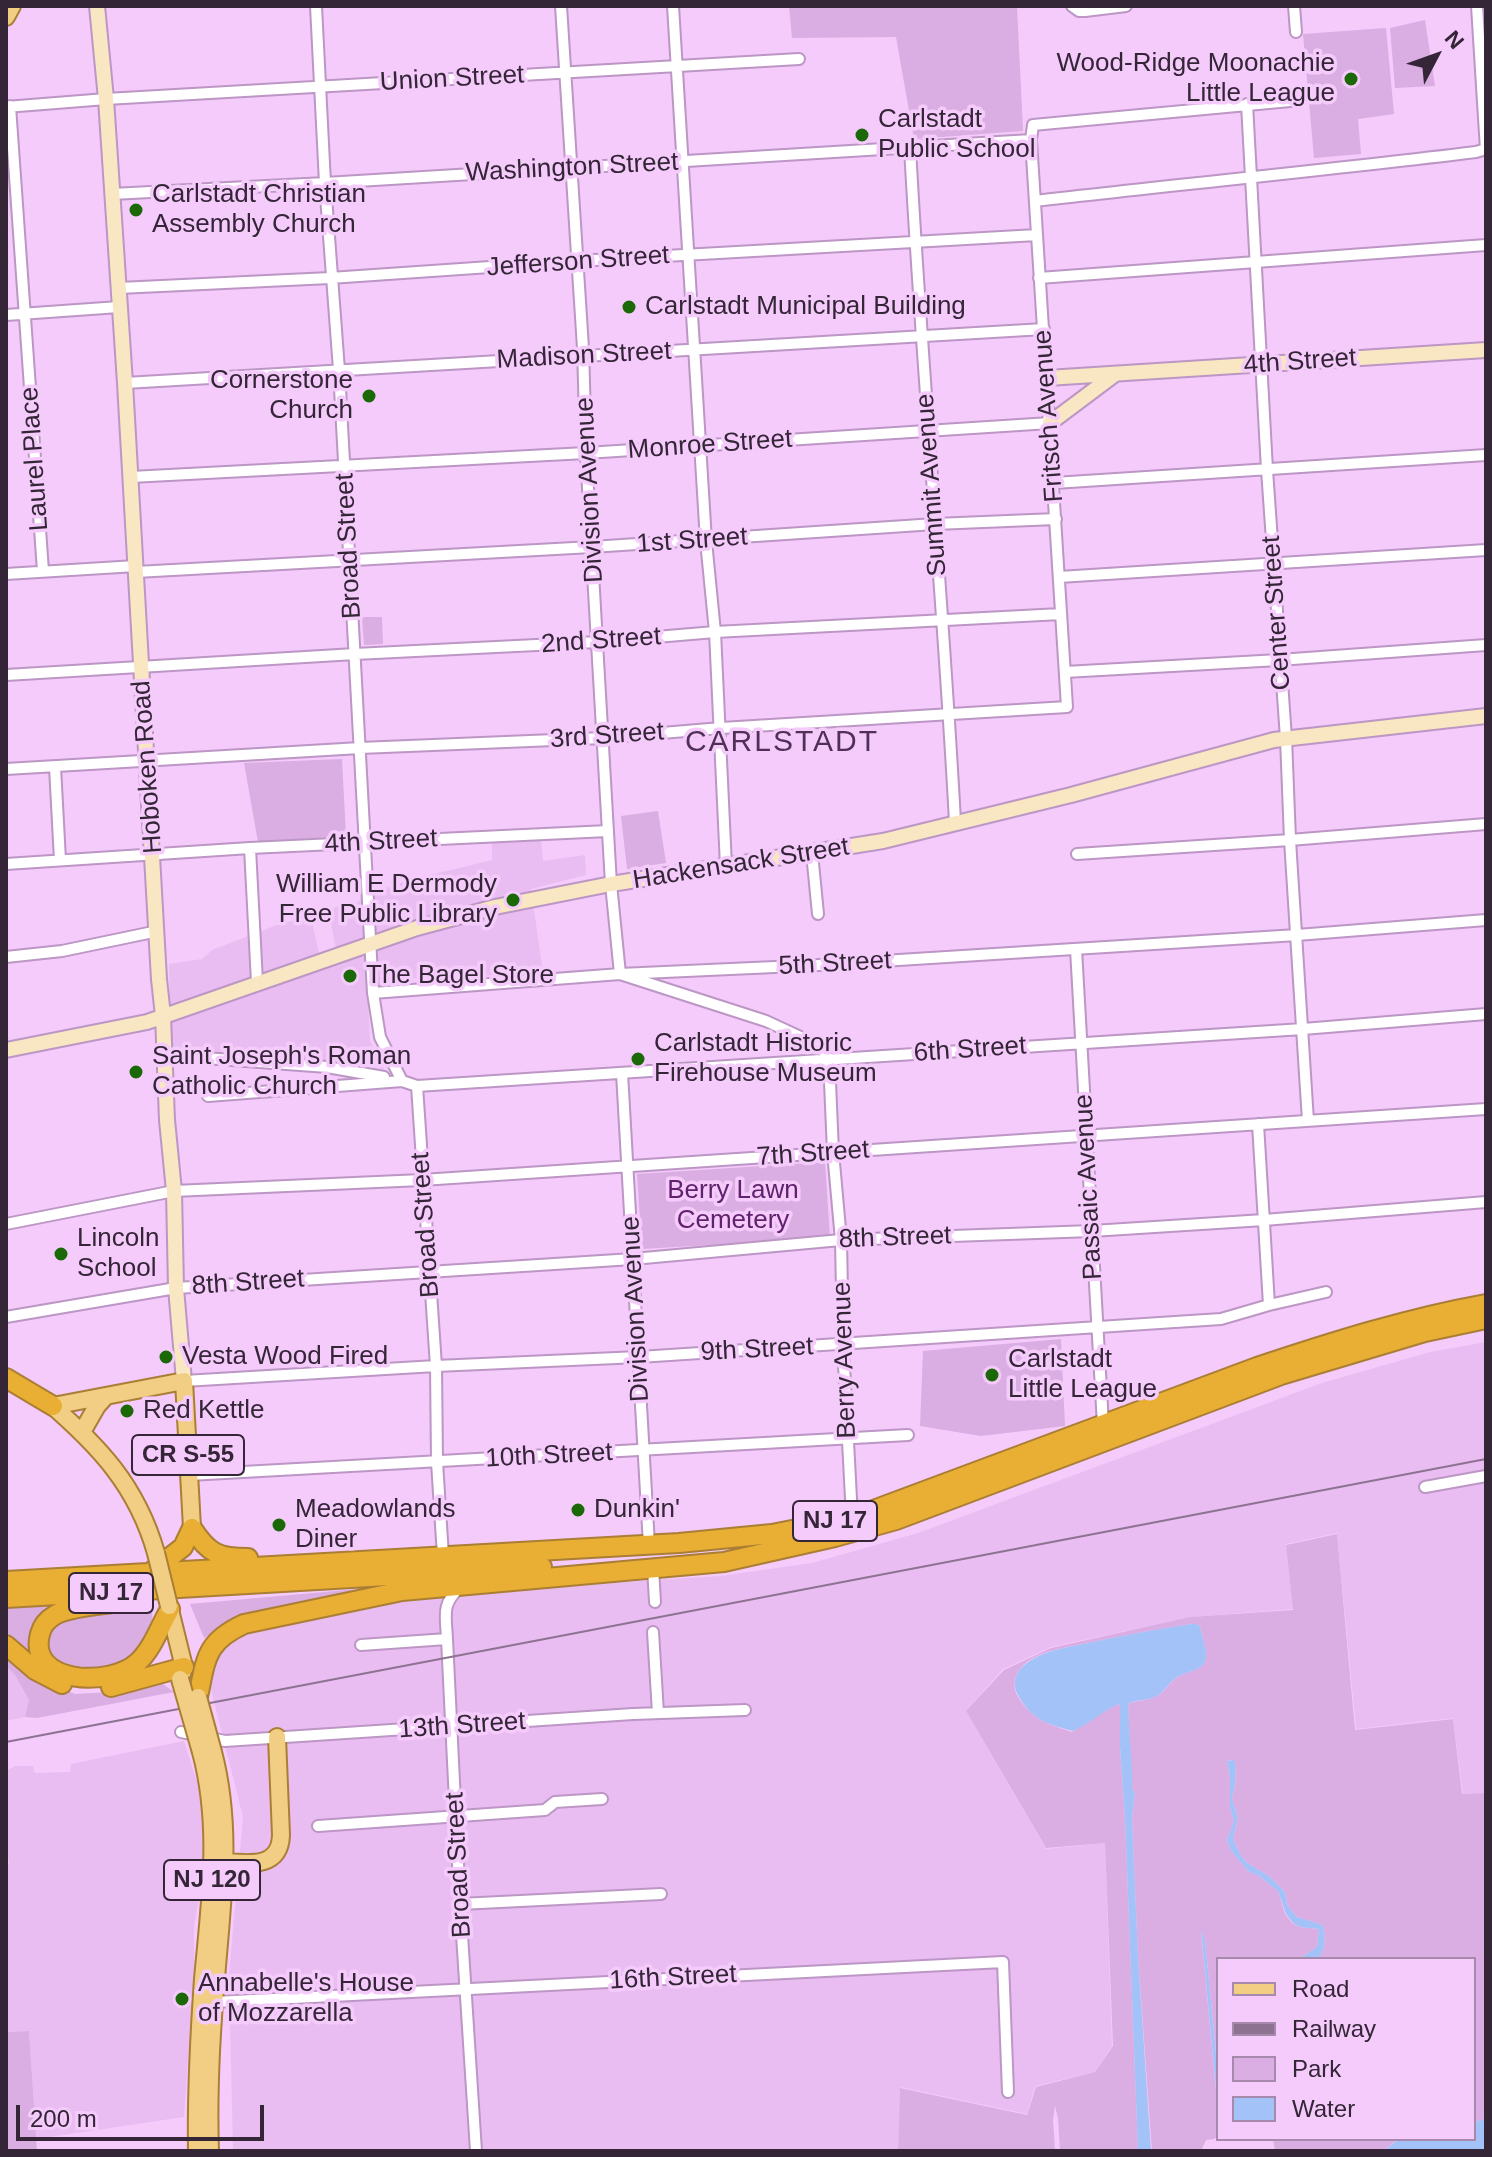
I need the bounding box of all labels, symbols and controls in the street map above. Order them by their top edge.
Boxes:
north arrow [1396,16,1476,96]
text: N [1440,26,1469,54]
place label: Wood-Ridge Moonachie Little League [1057,48,1335,110]
street label: Union Street [379,60,525,98]
marker: Wood-Ridge Moonachie Little League [1342,70,1360,88]
place label: Carlstadt Public School [878,104,1036,166]
marker: Carlstadt Public School [853,126,871,144]
street label: Washington Street [465,147,679,189]
place label: Carlstadt Christian Assembly Church [152,179,366,240]
marker: Carlstadt Christian Assembly Church [127,201,145,219]
street label: Jefferson Street [486,240,670,284]
place label: Carlstadt Municipal Building [645,291,966,323]
marker: Carlstadt Municipal Building [620,298,638,316]
street label: Fritsch Avenue [1027,329,1071,503]
street label: Madison Street [496,336,672,376]
street label: 4th Street [1243,343,1357,381]
place label: Cornerstone Church [210,365,353,426]
street label: Laurel Place [14,386,56,532]
marker: Cornerstone Church [360,387,378,405]
street label: Summit Avenue [910,393,954,577]
street label: Division Avenue [570,396,610,584]
street label: Monroe Street [627,424,793,466]
street label: Broad Street [330,472,368,620]
street label: 1st Street [635,522,749,560]
street label: Center Street [1256,535,1298,691]
street label: 2nd Street [540,621,662,661]
street label: Hoboken Road [126,679,170,855]
street label: 3rd Street [549,716,665,756]
district label: CARLSTADT [685,725,879,761]
street label: 4th Street [324,823,438,861]
street label: Hackensack Street [631,832,851,896]
place label: William E Dermody Free Public Library [276,869,497,930]
marker: William E Dermody Free Public Library [504,891,522,909]
street label: 5th Street [778,945,892,983]
place label: The Bagel Store [366,960,554,992]
marker: The Bagel Store [341,967,359,985]
place label: Carlstadt Historic Firehouse Museum [654,1028,877,1090]
street label: 6th Street [913,1031,1027,1069]
place label: Saint Joseph's Roman Catholic Church [152,1041,411,1102]
marker: Carlstadt Historic Firehouse Museum [629,1050,647,1068]
marker: Saint Joseph's Roman Catholic Church [127,1063,145,1081]
street label: Passaic Avenue [1069,1093,1109,1281]
street label: 7th Street [756,1135,870,1173]
street label: Broad Street [405,1151,447,1299]
park label: Berry Lawn Cemetery [667,1175,799,1236]
street label: Division Avenue [616,1215,656,1403]
street label: 8th Street [838,1220,952,1256]
place label: Lincoln School [77,1223,159,1284]
marker: Lincoln School [52,1245,70,1263]
street label: 8th Street [191,1264,305,1302]
street label: Berry Avenue [827,1281,863,1439]
street label: 9th Street [700,1331,814,1369]
place label: Vesta Wood Fired [182,1341,388,1373]
place label: Carlstadt Little League [1008,1344,1157,1406]
marker: Vesta Wood Fired [157,1348,175,1366]
marker: Carlstadt Little League [983,1366,1001,1384]
place label: Red Kettle [143,1395,264,1427]
marker: Red Kettle [118,1402,136,1420]
road number: CR S-55 [132,1435,244,1475]
street label: 10th Street [485,1437,613,1475]
place label: Meadowlands Diner [295,1494,455,1556]
place label: Dunkin' [594,1494,680,1526]
marker: Dunkin' [569,1501,587,1519]
road number: NJ 17 [793,1501,877,1541]
marker: Meadowlands Diner [270,1516,288,1534]
road number: NJ 17 [69,1573,153,1613]
street label: 13th Street [397,1706,527,1746]
street label: Broad Street [440,1791,478,1939]
road number: NJ 120 [164,1860,260,1900]
legend [1216,1957,1476,2141]
street label: 16th Street [609,1959,737,1997]
place label: Annabelle's House of Mozzarella [198,1968,414,2030]
text: Road [1292,1975,1349,2002]
marker: Annabelle's House of Mozzarella [173,1990,191,2008]
text: Railway [1292,2015,1376,2042]
text: Park [1292,2055,1341,2082]
scale bar [20,2089,268,2139]
text: Water [1292,2095,1355,2122]
text: 200 m [30,2105,97,2132]

